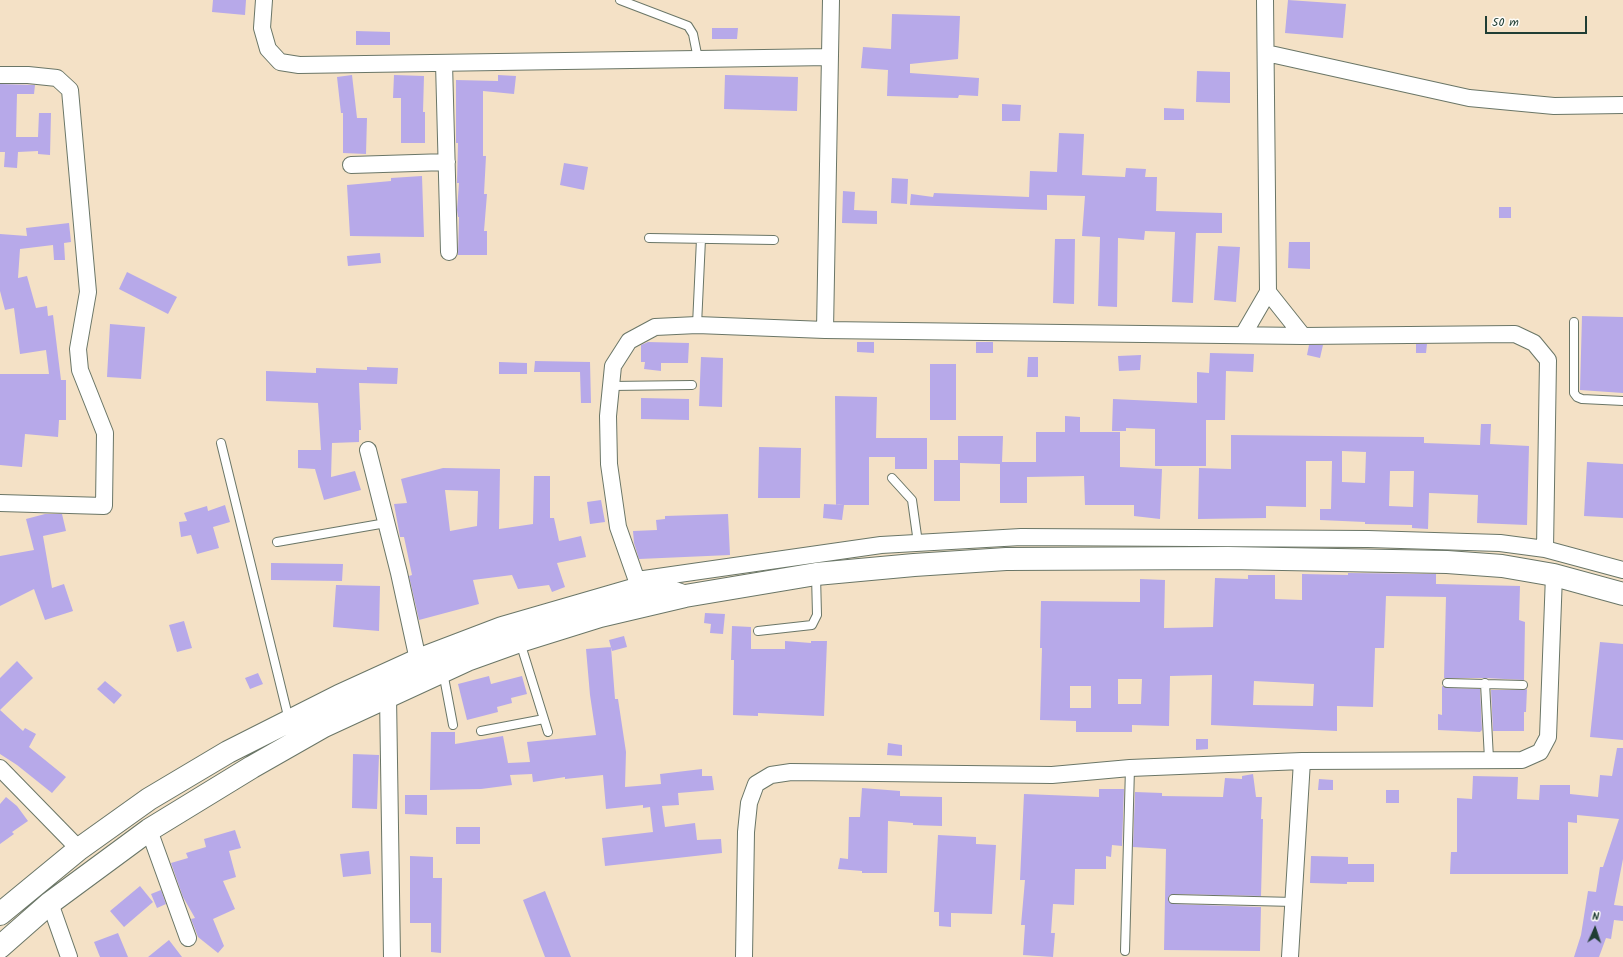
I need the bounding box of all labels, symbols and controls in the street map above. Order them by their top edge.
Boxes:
scale bar [1487,8,1589,34]
text: 50 m [1492,13,1519,32]
text: N [1592,908,1600,926]
north arrow [1575,909,1615,949]

